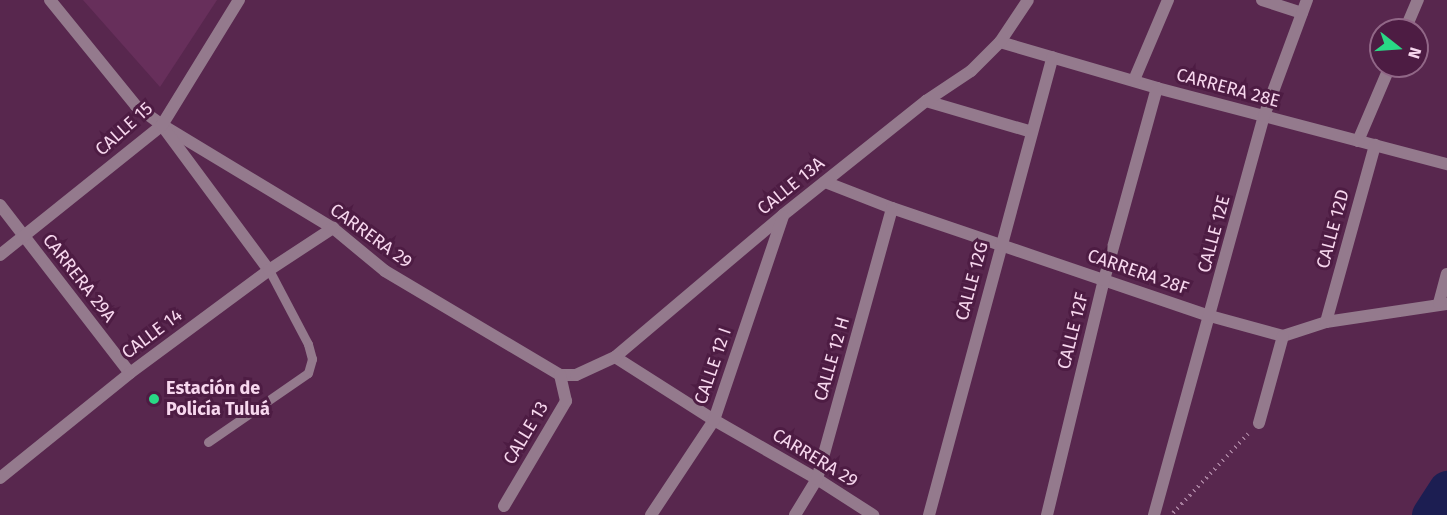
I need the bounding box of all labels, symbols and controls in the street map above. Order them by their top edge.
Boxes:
north arrow [1369,18,1429,78]
text: N [1404,45,1425,61]
street label: CARRERA 28E [1174,64,1282,112]
street label: CALLE 15 [91,98,157,160]
street label: CALLE 13A [753,152,829,220]
street label: CALLE 12D [1312,187,1354,271]
street label: CALLE 12E [1193,193,1235,275]
street label: CARRERA 29 [326,199,416,273]
street label: CARRERA 29A [38,230,120,326]
street label: CALLE 12G [951,239,993,323]
street label: CARRERA 28F [1085,245,1191,299]
street label: CALLE 12F [1053,290,1093,372]
street label: CALLE 14 [118,304,186,364]
street label: CALLE 12 H [810,314,854,404]
street label: CALLE 12 I [690,325,736,407]
place label: Estación de Policía Tuluá [166,378,270,420]
marker: Estación de Policía Tuluá [147,392,161,406]
street label: CALLE 13 [499,398,553,468]
street label: CARRERA 29 [768,424,862,492]

